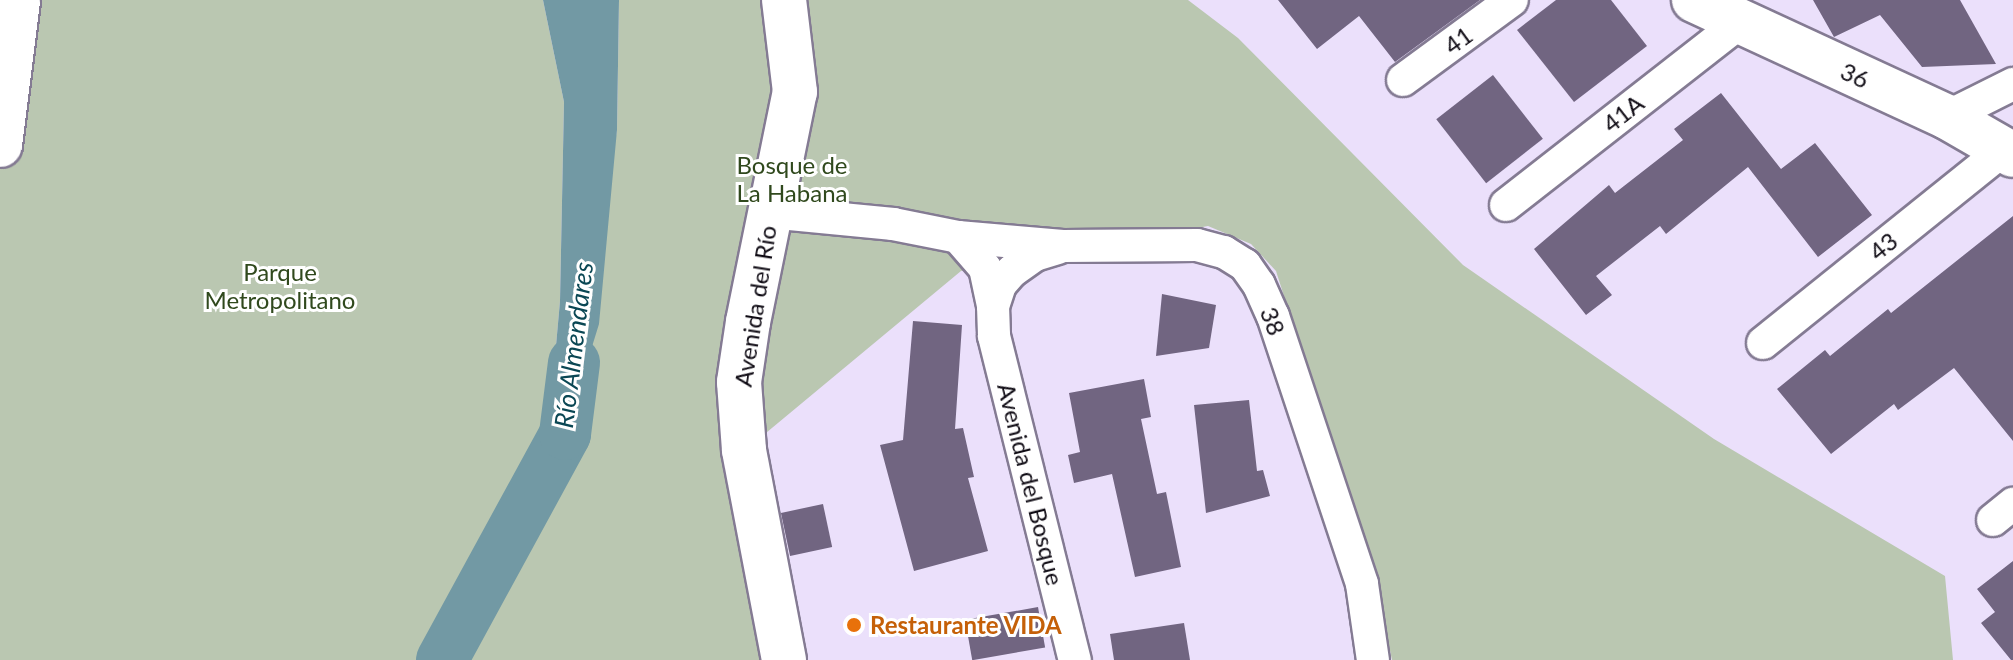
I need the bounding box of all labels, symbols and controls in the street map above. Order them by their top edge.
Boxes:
street label: 41 [1438,20,1478,60]
street label: 36 [1836,56,1874,94]
street label: 41A [1597,88,1649,138]
park label: Bosque de La Habana [736,151,848,207]
street label: Avenida del Río [728,223,782,389]
street label: 43 [1863,226,1903,266]
park label: Parque Metropolitano [205,258,355,314]
water label: Río Almendares [548,260,600,430]
street label: 38 [1255,303,1291,339]
street label: Avenida del Bosque [992,380,1070,588]
place label: Restaurante VIDA [870,611,1063,639]
marker: Restaurante VIDA [845,616,863,634]

